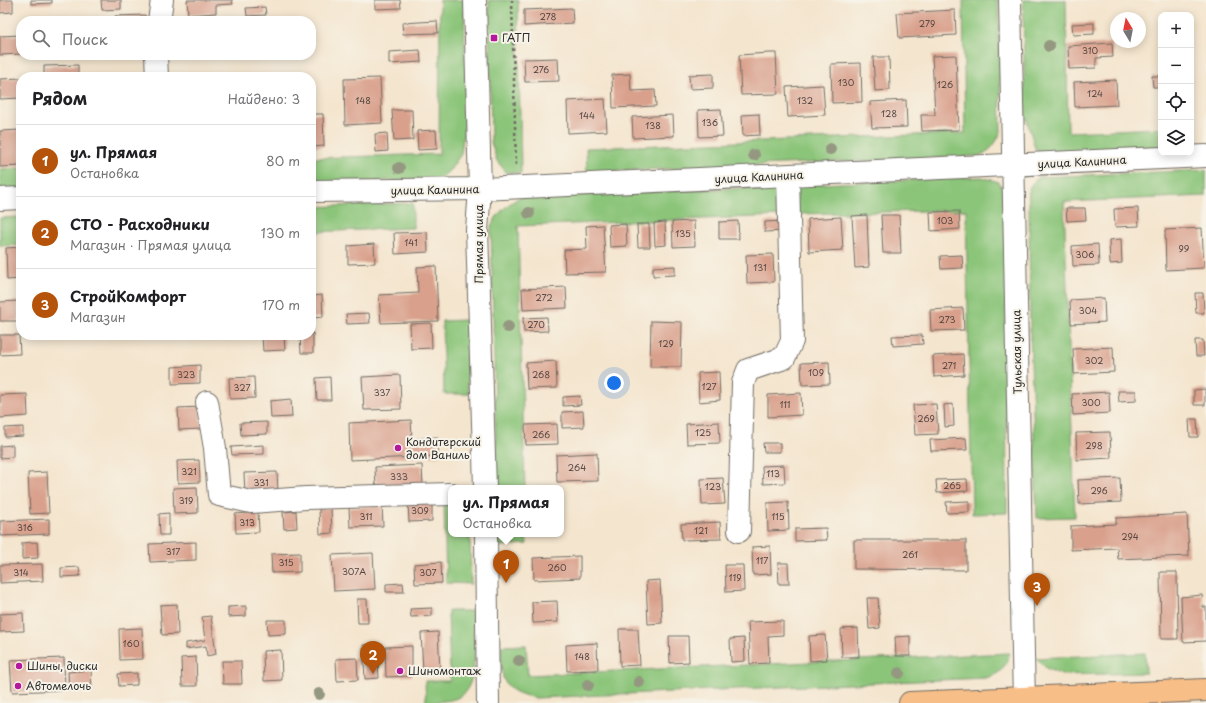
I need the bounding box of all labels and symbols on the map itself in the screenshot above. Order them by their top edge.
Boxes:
house number: 278 [540,9,557,23]
north arrow [1110,12,1146,48]
house number: 279 [919,16,935,30]
place label: ГАТП [502,29,531,46]
marker: ГАТП [489,33,499,43]
house number: 310 [1082,43,1098,57]
house number: 276 [533,62,549,76]
house number: 130 [838,75,855,89]
house number: 126 [937,77,953,91]
house number: 124 [1087,86,1103,100]
house number: 148 [355,93,371,107]
house number: 132 [797,93,813,107]
house number: 128 [881,106,897,120]
house number: 144 [579,108,595,122]
house number: 136 [702,115,718,129]
house number: 138 [645,118,661,132]
street label: улица Калинина [1037,151,1127,172]
street label: улица Калинина [714,166,804,187]
street label: улица Калинина [390,180,480,199]
street label: Прямая улица [470,204,487,284]
house number: 103 [937,213,953,227]
house number: 135 [675,226,691,240]
house number: 141 [404,235,418,249]
house number: 99 [1179,241,1190,255]
house number: 306 [1076,247,1094,261]
house number: 131 [753,260,767,274]
house number: 272 [535,290,553,304]
house number: 304 [1079,303,1097,317]
street label: Тульская улица [1007,309,1026,395]
house number: 273 [939,312,956,326]
house number: 270 [527,317,545,331]
house number: 129 [658,336,674,350]
house number: 302 [1085,353,1103,367]
house number: 271 [942,358,956,372]
house number: 109 [808,365,824,379]
house number: 323 [177,367,195,381]
house number: 268 [532,367,550,381]
your location [604,373,624,393]
house number: 127 [701,379,717,393]
house number: 327 [234,380,250,394]
house number: 337 [374,385,390,399]
house number: 300 [1081,395,1101,409]
house number: 111 [780,397,790,411]
house number: 269 [917,411,935,425]
house number: 125 [695,425,711,439]
house number: 266 [532,427,550,441]
place label: Кондитерский дом Ваниль [406,433,481,463]
house number: 298 [1085,438,1103,452]
marker: Кондитерский дом Ваниль [393,443,403,453]
house number: 264 [568,460,586,474]
house number: 321 [181,464,197,478]
house number: 113 [766,466,780,480]
house number: 333 [390,469,408,483]
house number: 331 [253,475,269,489]
house number: 265 [943,478,961,492]
house number: 123 [705,479,721,493]
house number: 296 [1090,483,1108,497]
house number: 319 [179,493,193,507]
house number: 309 [411,503,429,517]
house number: 311 [360,509,372,523]
house number: 115 [771,509,785,523]
house number: 313 [239,515,255,529]
house number: 316 [17,520,33,534]
house number: 121 [694,523,708,537]
house number: 294 [1121,529,1139,543]
house number: 317 [166,544,180,558]
house number: 261 [902,547,918,561]
pin: 1 [493,550,519,583]
house number: 117 [756,553,768,567]
house number: 315 [278,555,294,569]
house number: 260 [548,560,567,574]
house number: 307А [342,564,366,578]
house number: 314 [13,565,29,579]
house number: 307 [419,565,437,579]
house number: 119 [729,570,741,584]
pin: 3 [1024,573,1050,606]
house number: 160 [123,636,140,650]
pin: 2 [360,641,386,674]
house number: 148 [574,649,590,663]
place label: Шины, диски [27,657,98,674]
marker: Шины, диски [14,661,24,671]
place label: Шиномонтаж [408,662,481,679]
marker: Шиномонтаж [395,666,405,676]
place label: Автомелочь [26,677,91,694]
marker: Автомелочь [13,681,23,691]

